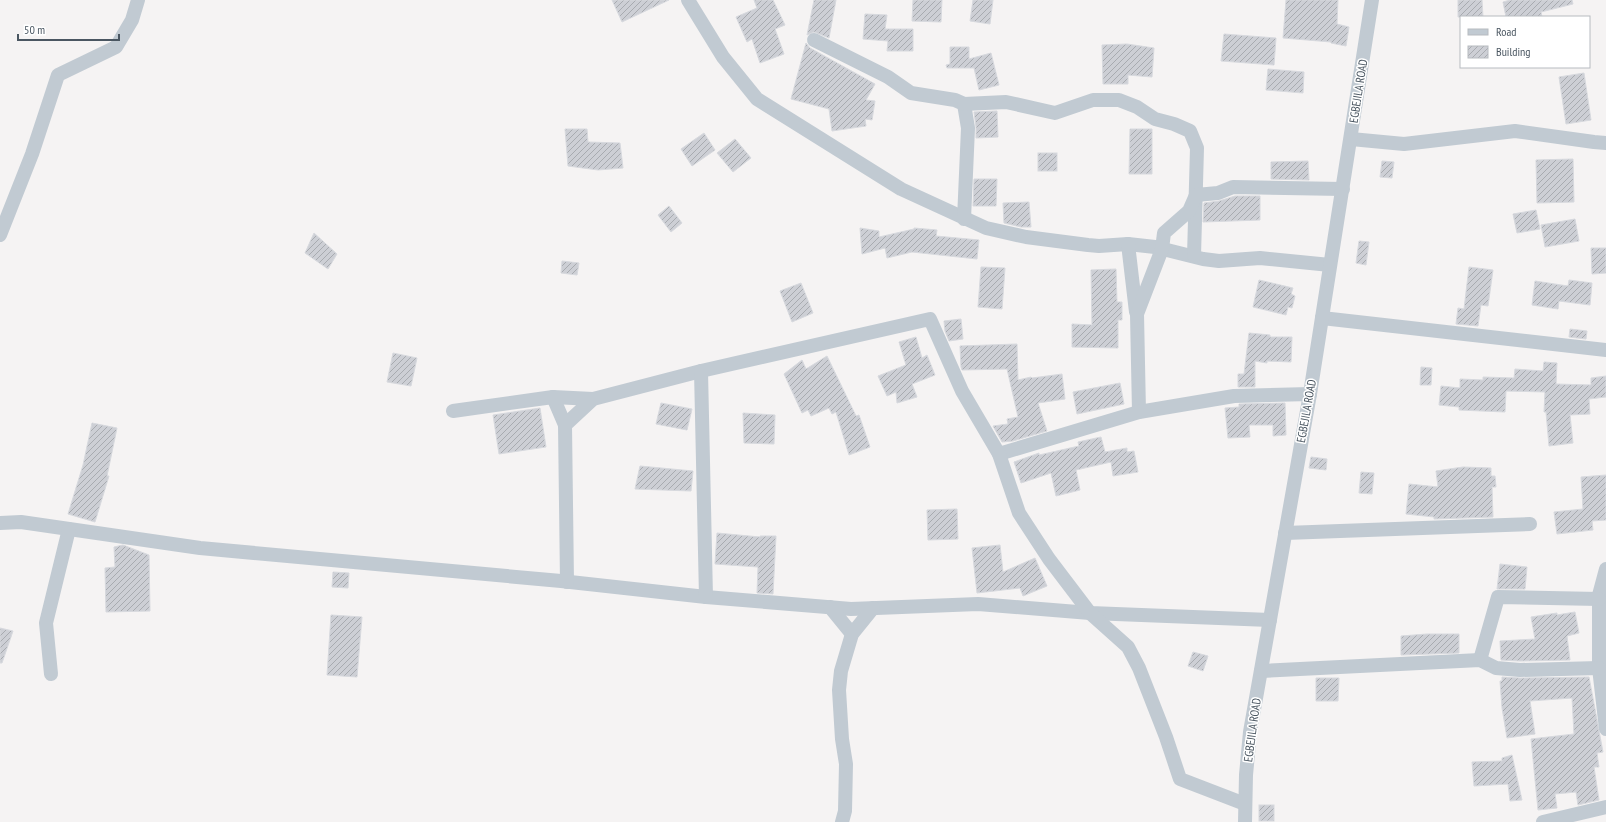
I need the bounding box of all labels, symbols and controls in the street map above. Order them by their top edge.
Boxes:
scale bar [18,16,119,42]
legend [1460,16,1590,68]
text: 50 m [24,22,45,37]
text: Road [1496,24,1516,39]
text: Building [1496,44,1531,59]
street label: EGBEJILA ROAD [1346,58,1370,124]
street label: EGBEJILA ROAD [1293,378,1319,444]
street label: EGBEJILA ROAD [1240,697,1264,763]

